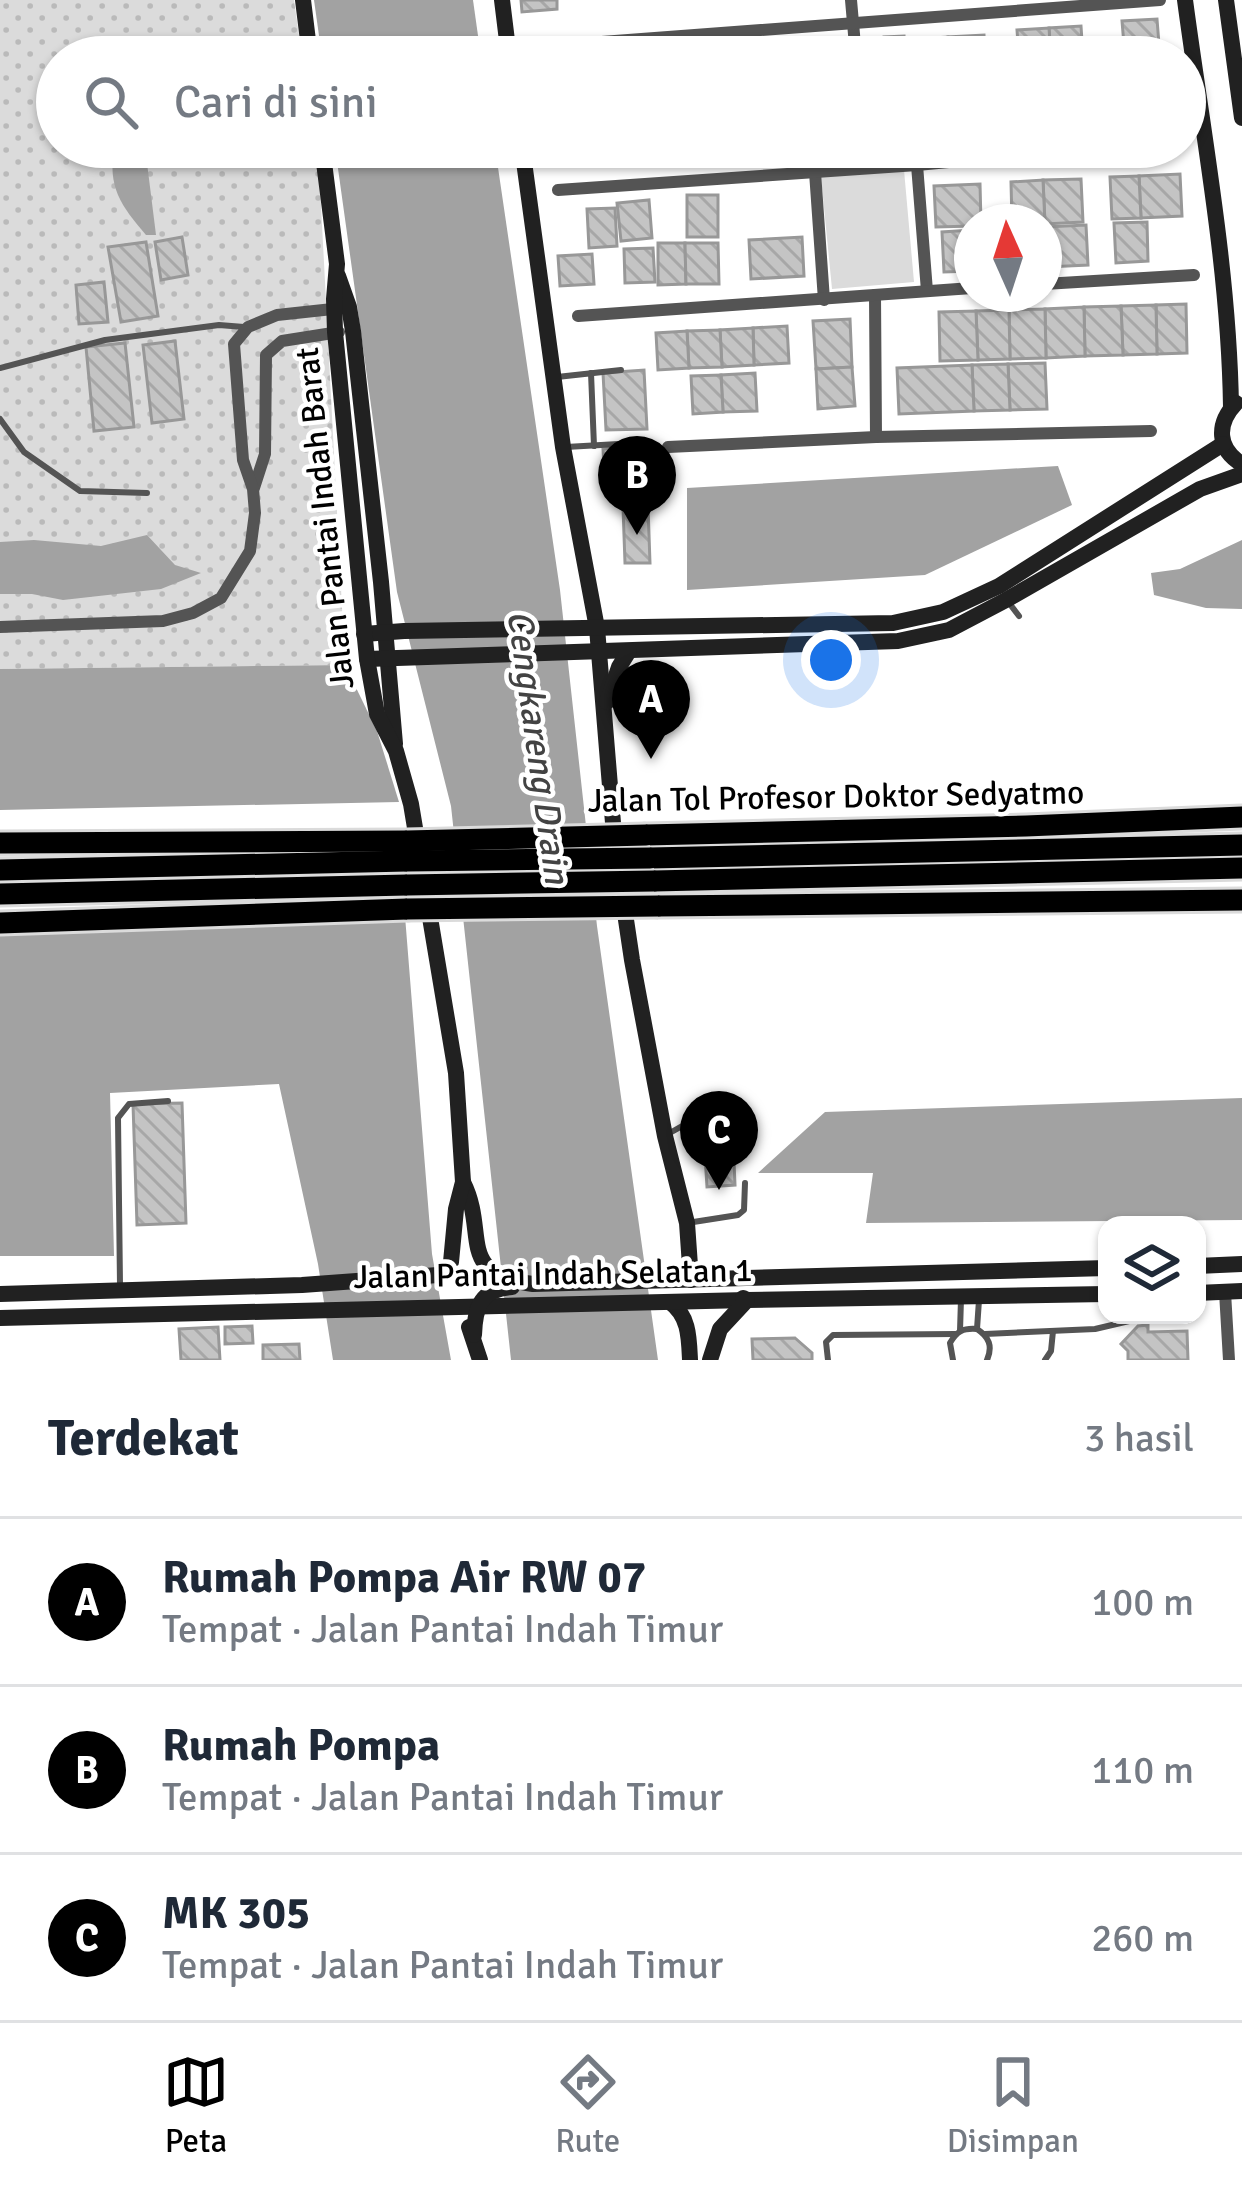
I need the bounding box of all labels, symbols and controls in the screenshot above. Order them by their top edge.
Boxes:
search box [36,36,1206,168]
icon: search [78,69,144,135]
text: Cari di sini [174,75,378,130]
north arrow [954,204,1062,312]
street label: Jalan Pantai Indah Barat [287,345,363,691]
pin: B [598,436,676,535]
water label: Cengkareng Drain [497,607,580,888]
your location [801,630,861,690]
pin: A [612,660,690,759]
street label: Jalan Tol Profesor Doktor Sedyatmo [587,772,1085,822]
pin: C [680,1091,758,1190]
map controls [1098,1216,1206,1324]
button: layers [1098,1216,1206,1324]
street label: Jalan Pantai Indah Selatan 1 [353,1250,753,1298]
text: Terdekat [48,1407,239,1470]
text: 3 hasil [1084,1414,1194,1462]
text: Rumah Pompa Air RW 07 [162,1550,646,1605]
text: A [75,1578,99,1626]
text: 100 m [1091,1578,1194,1626]
text: Tempat · Jalan Pantai Indah Timur [162,1605,723,1653]
text: Rumah Pompa [162,1718,440,1773]
text: B [75,1746,99,1794]
text: 110 m [1091,1746,1194,1794]
text: Tempat · Jalan Pantai Indah Timur [162,1773,723,1821]
text: MK 305 [162,1886,310,1941]
text: C [75,1914,99,1962]
text: 260 m [1091,1914,1194,1962]
text: Tempat · Jalan Pantai Indah Timur [162,1941,723,1989]
tab: Peta [163,2049,229,2162]
tab: Rute [555,2049,621,2162]
tab: Disimpan [947,2049,1079,2162]

